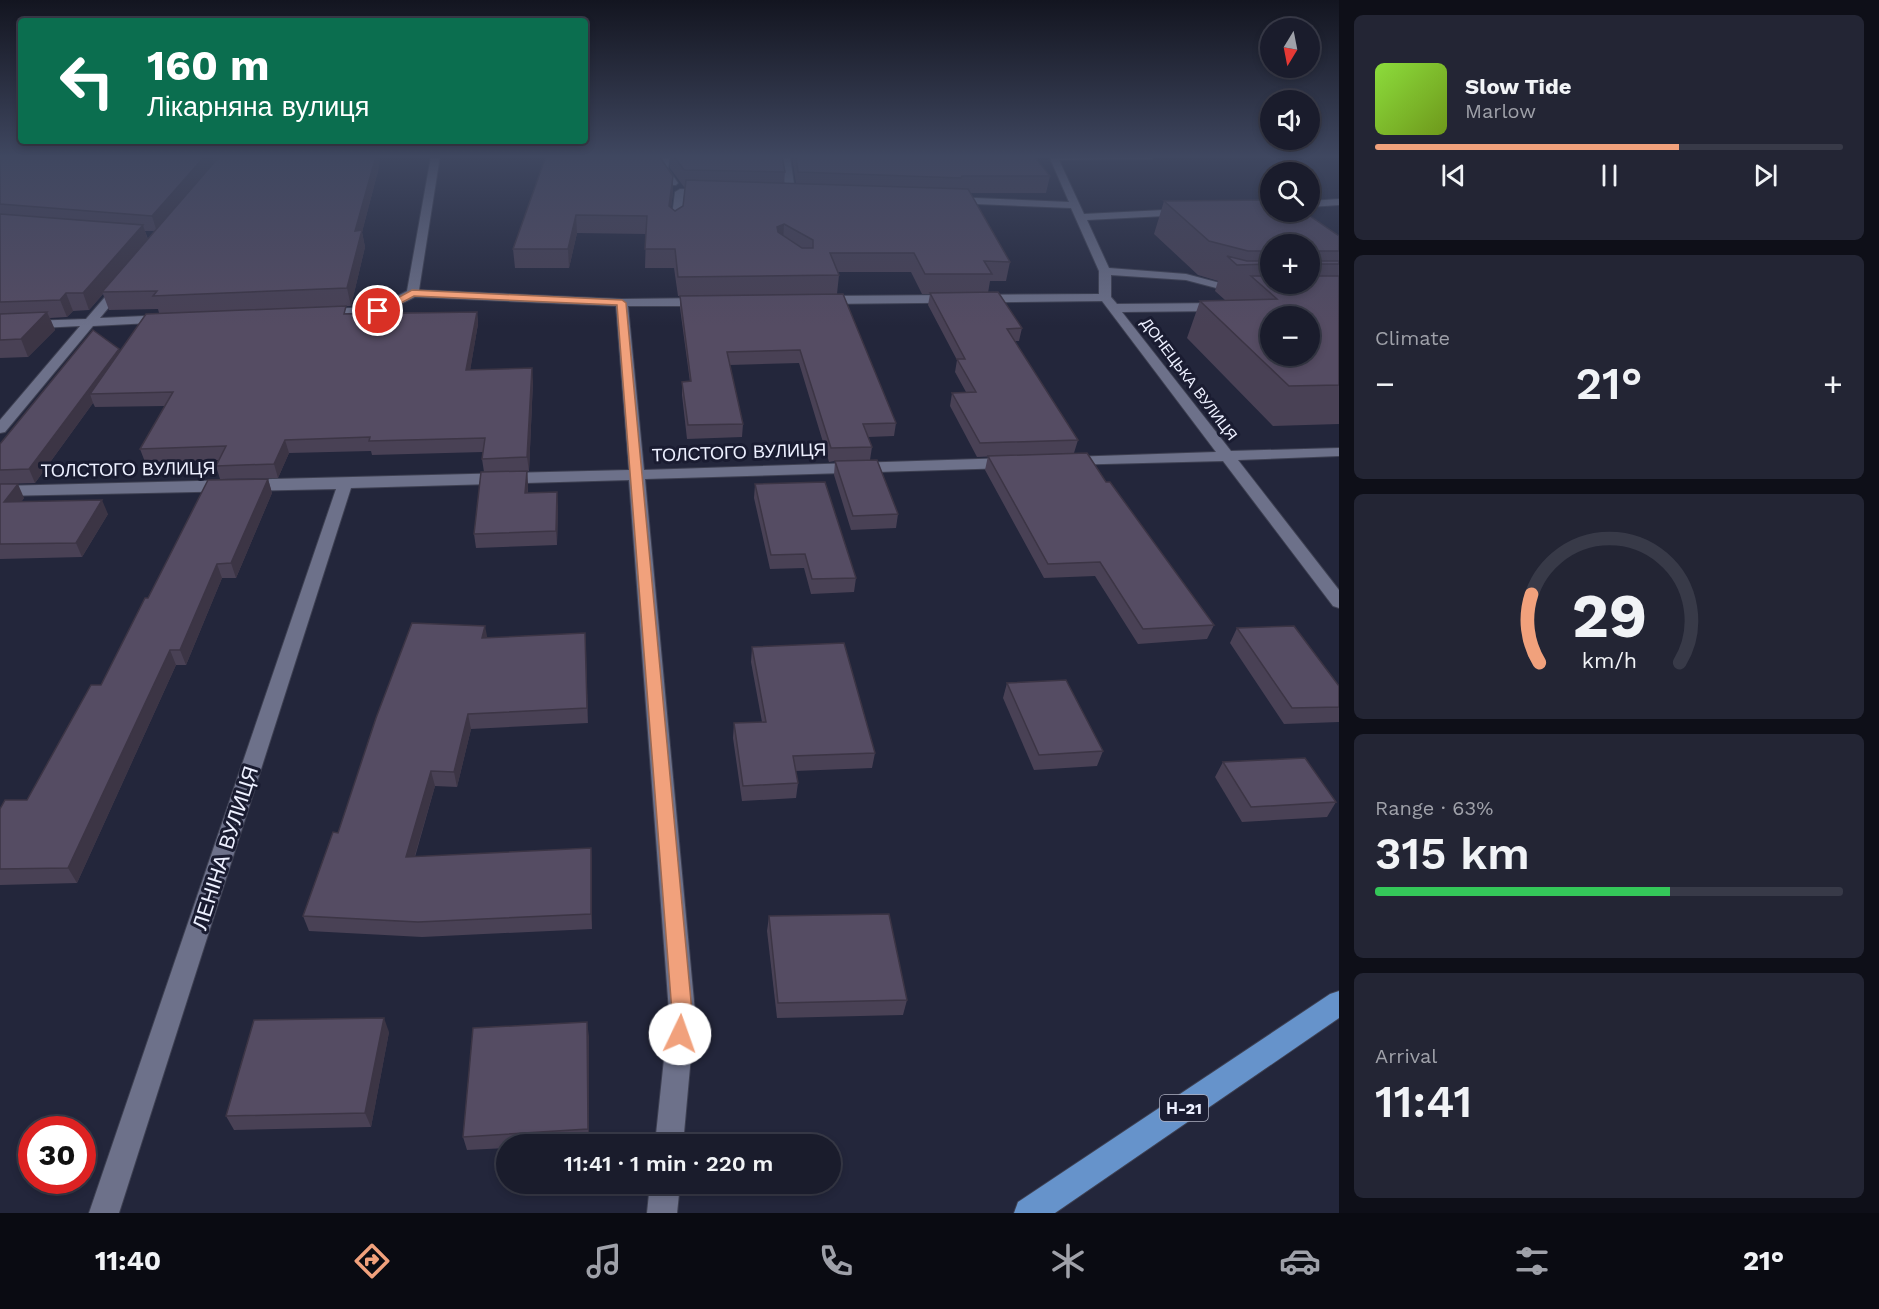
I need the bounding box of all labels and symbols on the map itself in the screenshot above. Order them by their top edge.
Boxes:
north arrow [1260,18,1320,78]
pin [352,285,403,336]
street label: ДОНЕЦЬКА ВУЛИЦЯ [1137,314,1241,444]
street label: ТОЛСТОГО ВУЛИЦЯ [651,438,827,466]
street label: ТОЛСТОГО ВУЛИЦЯ [41,457,215,481]
street label: ЛЕНІНА ВУЛИЦЯ [187,763,263,933]
position arrow [648,1002,712,1066]
road number: Н-21 [1160,1095,1208,1121]
speed limit sign: 30 [18,1116,96,1194]

